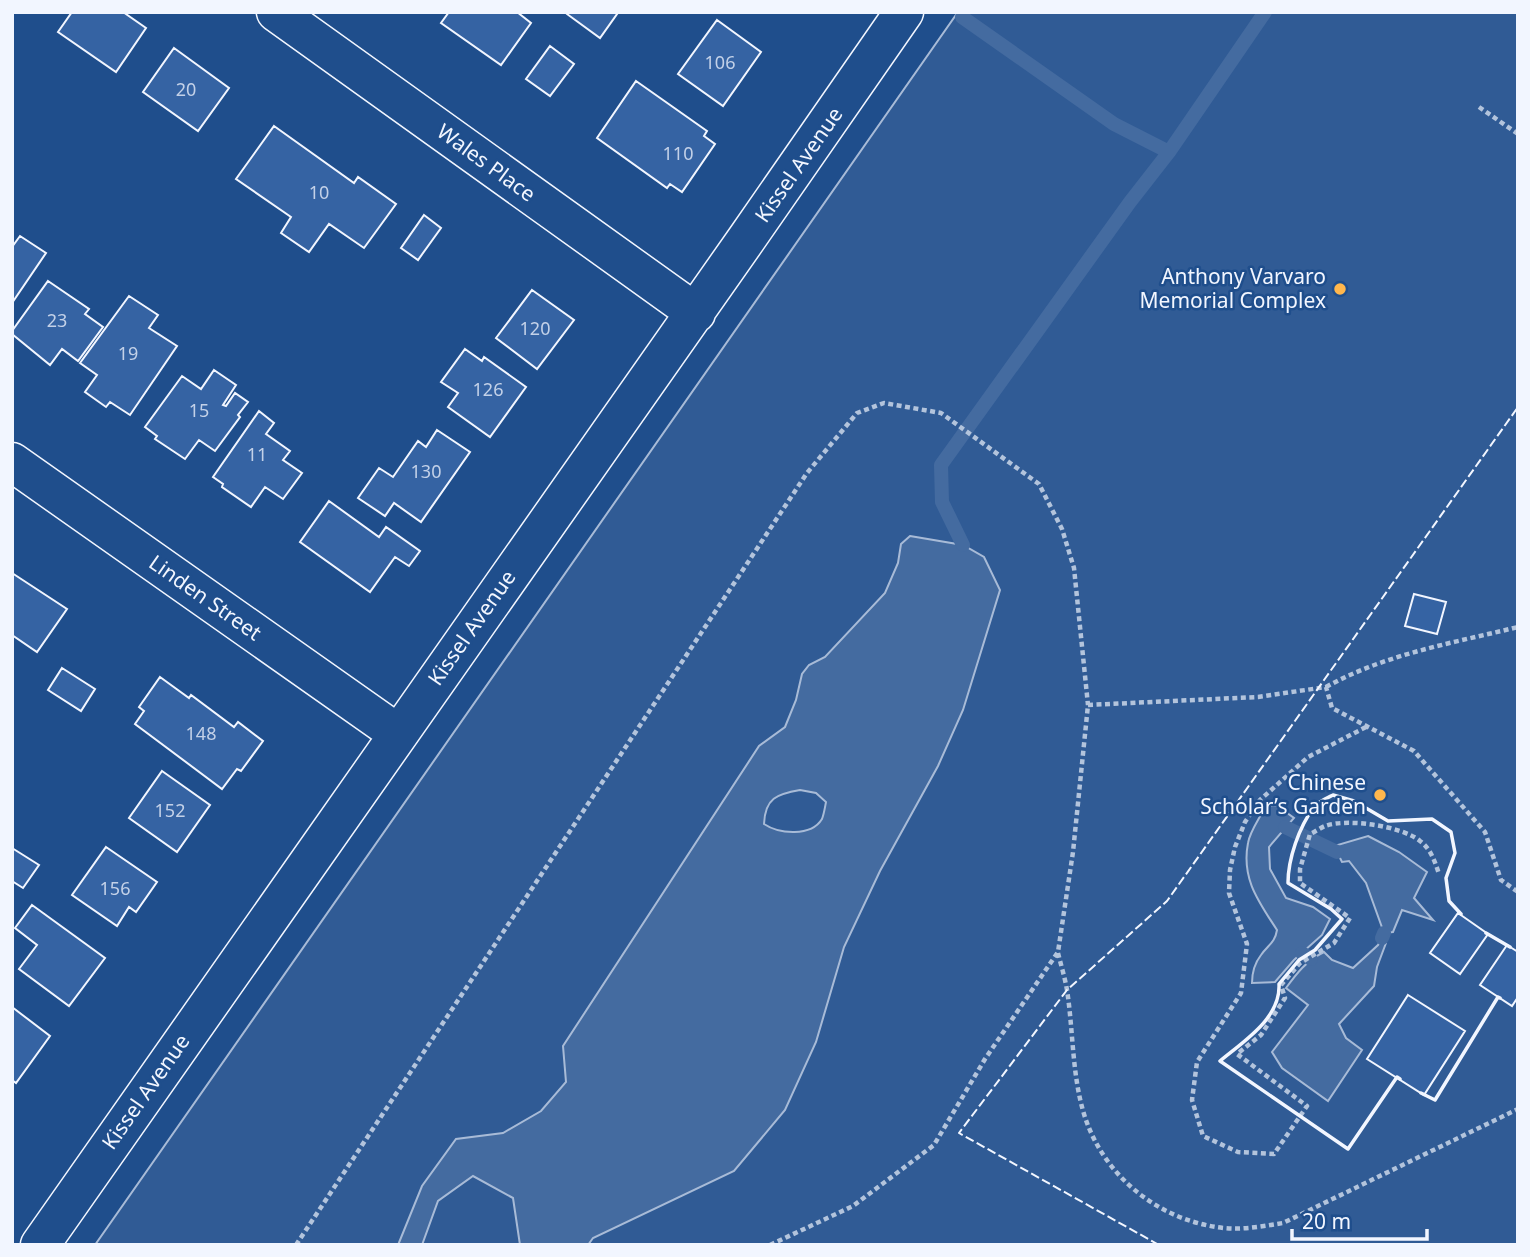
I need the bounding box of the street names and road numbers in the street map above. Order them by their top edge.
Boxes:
street label: Kissel Avenue [748,101,848,228]
street label: Wales Place [432,117,542,207]
street label: Linden Street [144,548,268,647]
street label: Kissel Avenue [421,564,521,691]
street label: Kissel Avenue [95,1028,195,1155]

